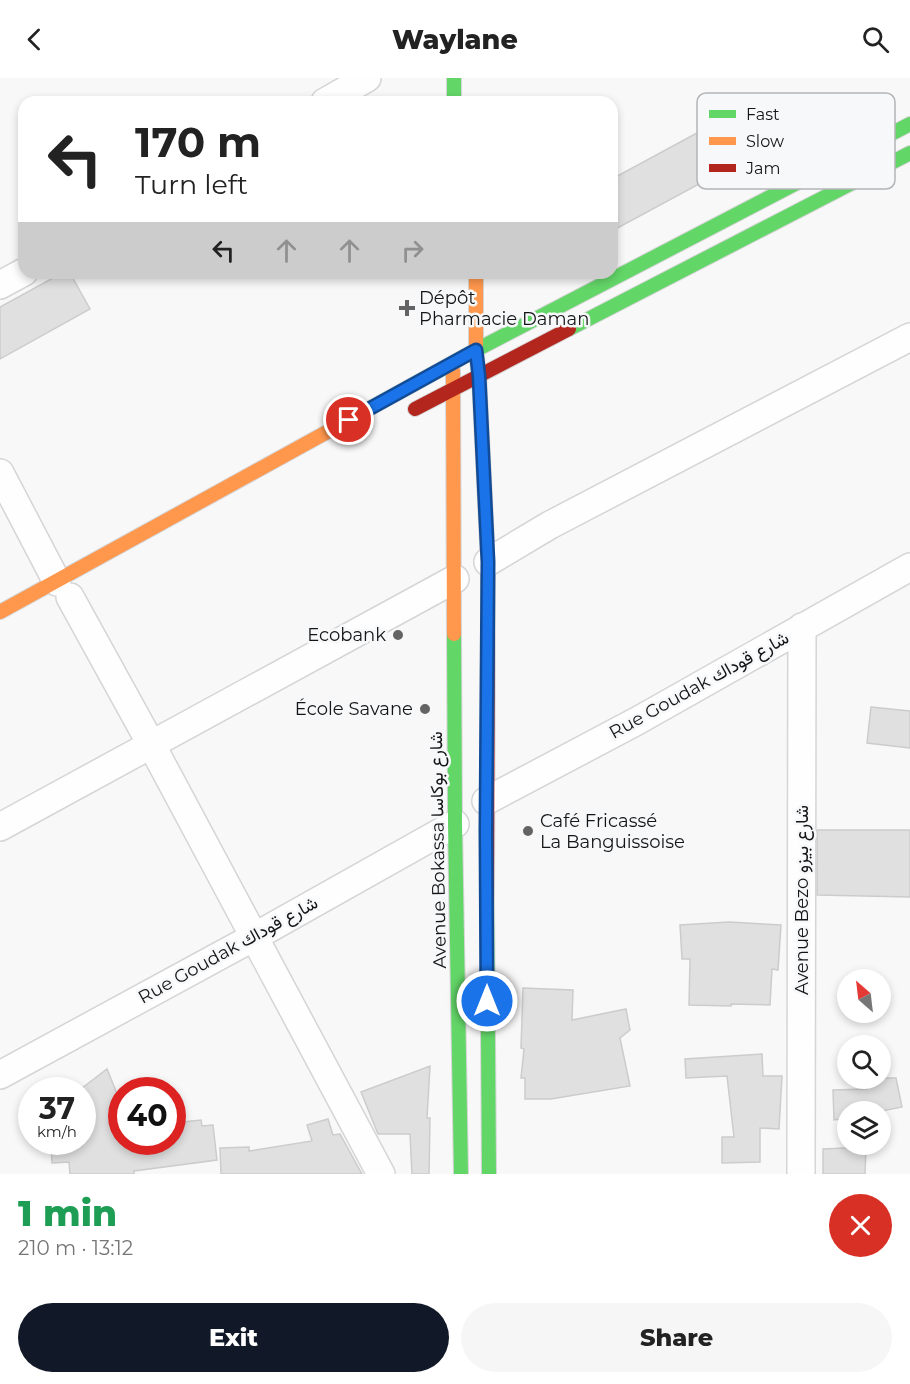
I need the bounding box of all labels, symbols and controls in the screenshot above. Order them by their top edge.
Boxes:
icon: back [18,23,51,56]
text: Waylane [392,23,518,56]
icon: search [859,23,892,56]
legend [697,93,895,189]
text: Fast [746,105,780,124]
text: 170 m [135,116,261,168]
icon: left [36,120,114,198]
text: Slow [746,132,784,151]
text: Jam [745,159,780,178]
text: Turn left [135,168,248,201]
icon: left [207,234,240,267]
icon: ahead [270,234,303,267]
icon: ahead [333,234,366,267]
icon: right [396,234,429,267]
place label: Dépôt Pharmacie Daman [419,287,589,330]
marker: Dépôt Pharmacie Daman [400,301,414,315]
pin [323,394,374,445]
icon: arrive [332,403,365,436]
place label: Ecobank [307,624,386,646]
street label: Rue Goudak شارع قوداك [605,626,793,744]
marker: Ecobank [391,628,405,642]
place label: École Savane [295,698,413,720]
marker: École Savane [418,702,432,716]
street label: Avenue Bokassa شارع بوكاسا [425,731,452,969]
street label: Avenue Bezo شارع بيزو [791,805,814,995]
place label: Café Fricassé La Banguissoise [540,810,685,853]
marker: Café Fricassé La Banguissoise [521,824,535,838]
street label: Rue Goudak شارع قوداك [134,891,322,1009]
position arrow [455,969,519,1033]
north arrow [837,969,891,1023]
map controls [837,969,891,1155]
button: search [837,1035,891,1089]
speed limit sign: 40 [108,1077,186,1155]
text: 37 [39,1090,75,1127]
button: layers [837,1101,891,1155]
text: km/h [37,1122,77,1141]
text: 1 min [18,1191,117,1235]
button: close [829,1194,892,1257]
text: 210 m · 13:12 [18,1236,133,1260]
button: Exit [18,1303,449,1372]
button: Share [461,1303,892,1372]

